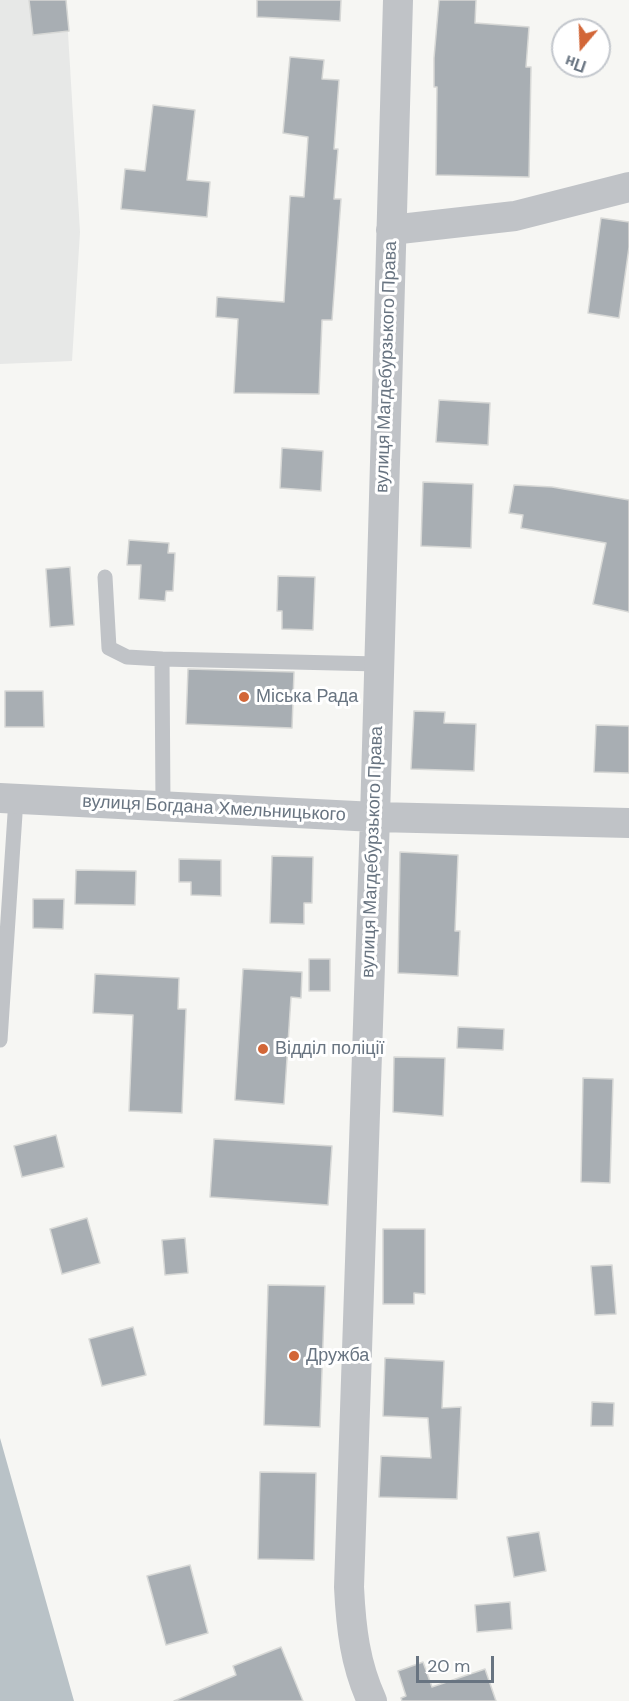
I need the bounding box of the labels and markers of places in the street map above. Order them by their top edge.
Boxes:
place label: Міська Рада [256,686,358,708]
marker: Міська Рада [237,690,251,704]
place label: Відділ поліції [275,1038,384,1060]
marker: Відділ поліції [256,1042,270,1056]
place label: Дружба [306,1345,369,1367]
marker: Дружба [287,1349,301,1363]

